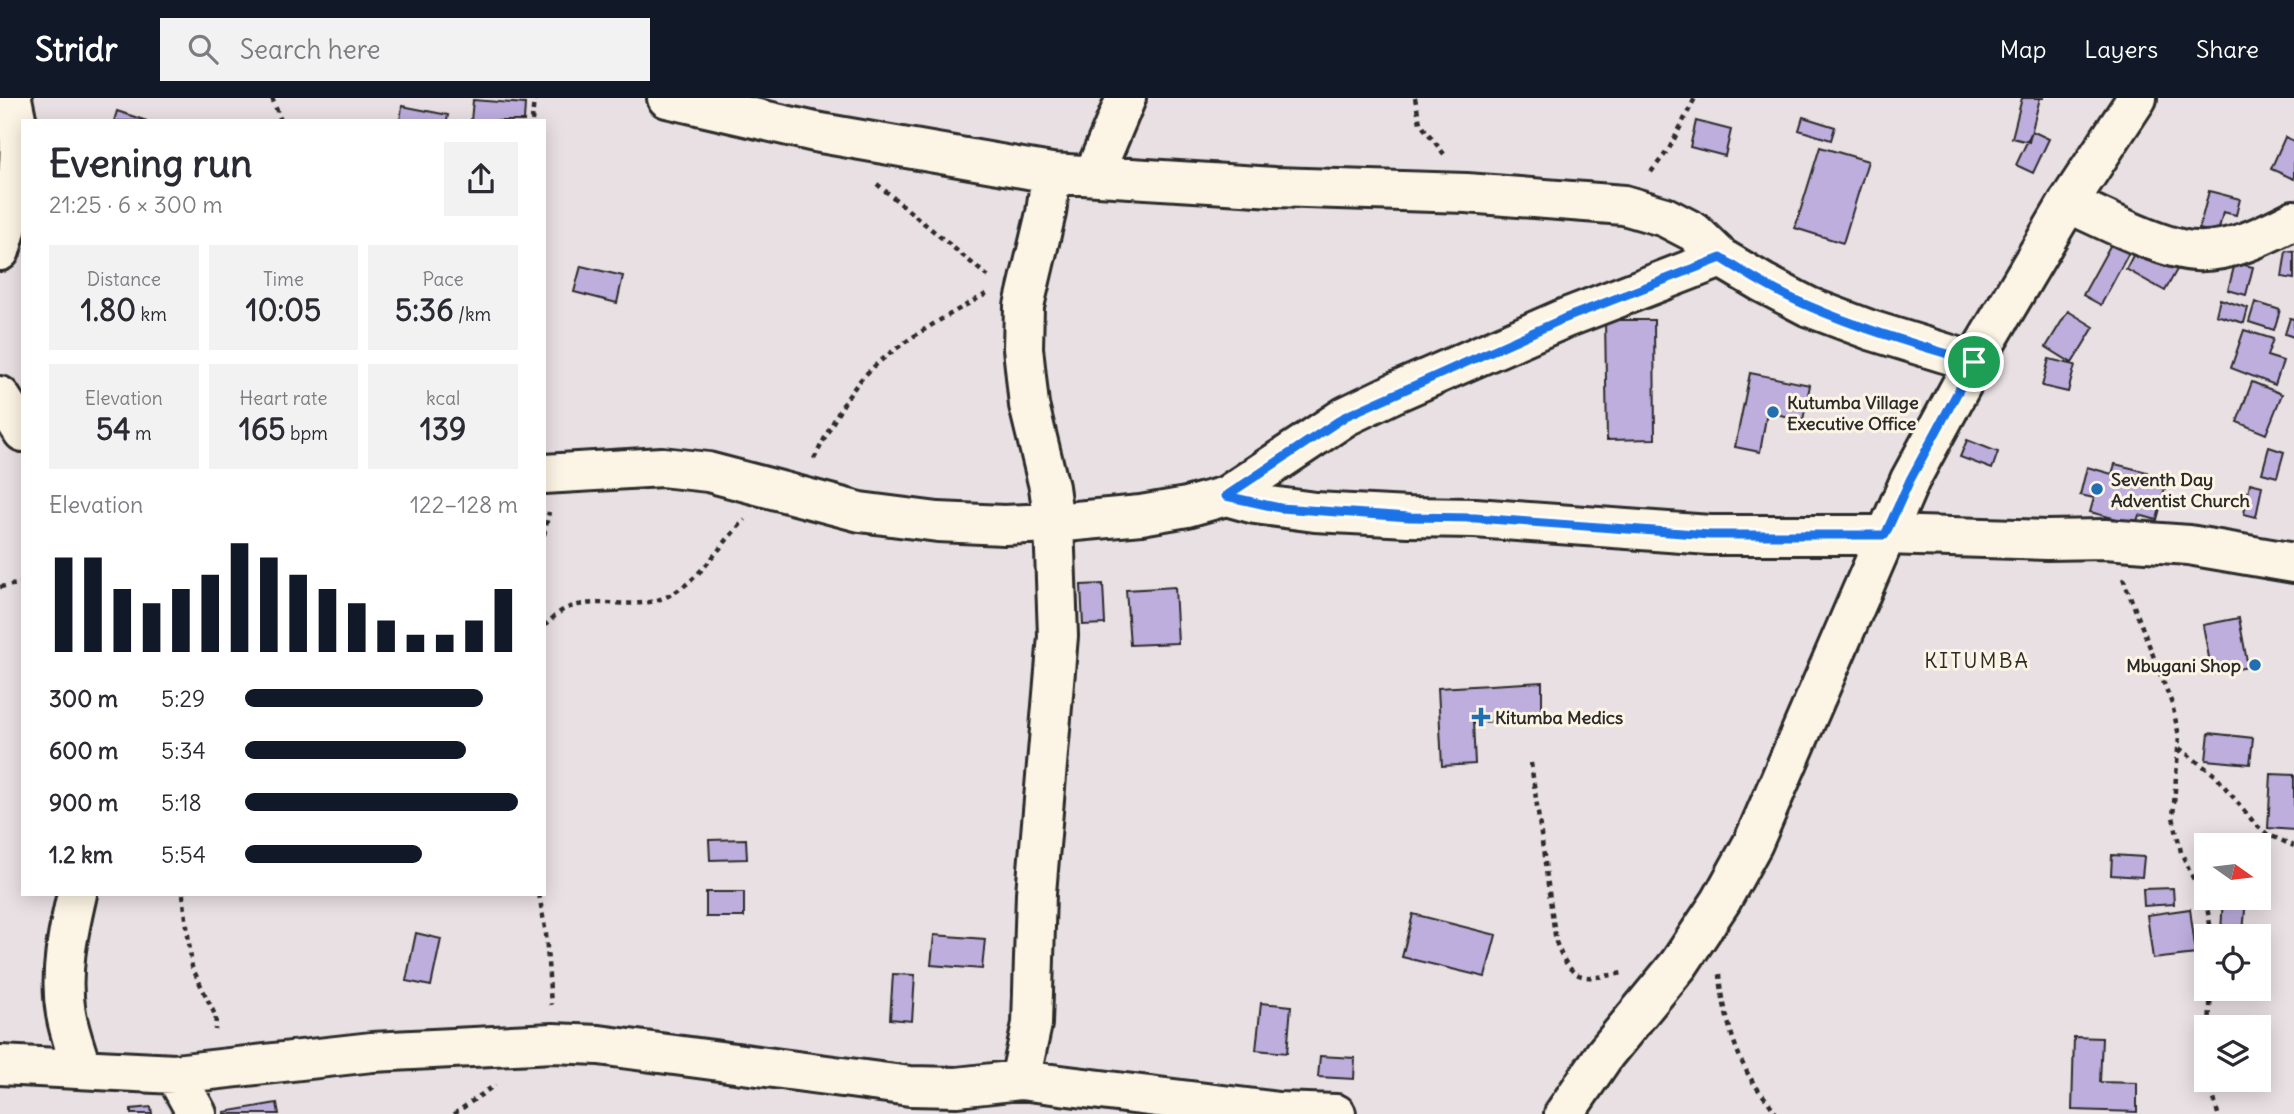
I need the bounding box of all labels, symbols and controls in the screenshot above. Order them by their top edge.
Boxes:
search box [160,18,650,81]
text: Stridr [35,28,118,70]
icon: search [184,30,222,68]
text: Search here [240,33,381,66]
text: Map [2000,34,2046,64]
text: Layers [2084,34,2158,64]
text: Share [2196,34,2259,64]
text: Evening run [49,140,252,187]
button: share [444,142,518,216]
text: 21:25 · 6 × 300 m [49,190,223,219]
text: Distance [87,267,161,291]
text: Time [263,267,304,291]
text: Pace [423,267,464,291]
text: 1.80 [81,291,136,329]
text: 10:05 [246,291,321,329]
text: 5:36 [395,291,453,329]
text: km [136,302,167,326]
text: /km [453,302,491,326]
pin [1944,332,2004,392]
icon: arrive [1955,343,1993,381]
text: Elevation [85,386,163,410]
text: Heart rate [239,386,328,410]
text: kcal [426,386,460,410]
place label: Kutumba Village Executive Office [1787,391,1919,435]
marker: Kutumba Village Executive Office [1765,404,1781,420]
text: 54 [96,410,131,448]
text: 165 [239,410,285,448]
text: 139 [420,410,466,448]
text: m [131,421,152,445]
text: bpm [285,421,328,445]
place label: Seventh Day Adventist Church [2111,468,2250,512]
marker: Seventh Day Adventist Church [2089,481,2105,497]
text: Elevation [49,490,143,519]
text: 122–128 m [410,490,518,519]
district label: KITUMBA [1924,647,2030,674]
place label: Mbugani Shop [2126,654,2241,677]
marker: Mbugani Shop [2247,657,2263,673]
text: 300 m [49,684,118,713]
text: 5:29 [161,684,205,713]
place label: Kitumba Medics [1495,706,1623,729]
marker: Kitumba Medics [1473,709,1489,725]
text: 600 m [49,736,118,765]
text: 5:34 [161,736,206,765]
text: 900 m [49,788,118,817]
text: 5:18 [161,788,202,817]
north arrow [2194,833,2272,910]
map controls [2194,833,2271,1092]
text: 1.2 km [49,840,113,869]
text: 5:54 [161,840,206,869]
button: locate [2194,924,2271,1001]
button: layers [2194,1015,2271,1092]

